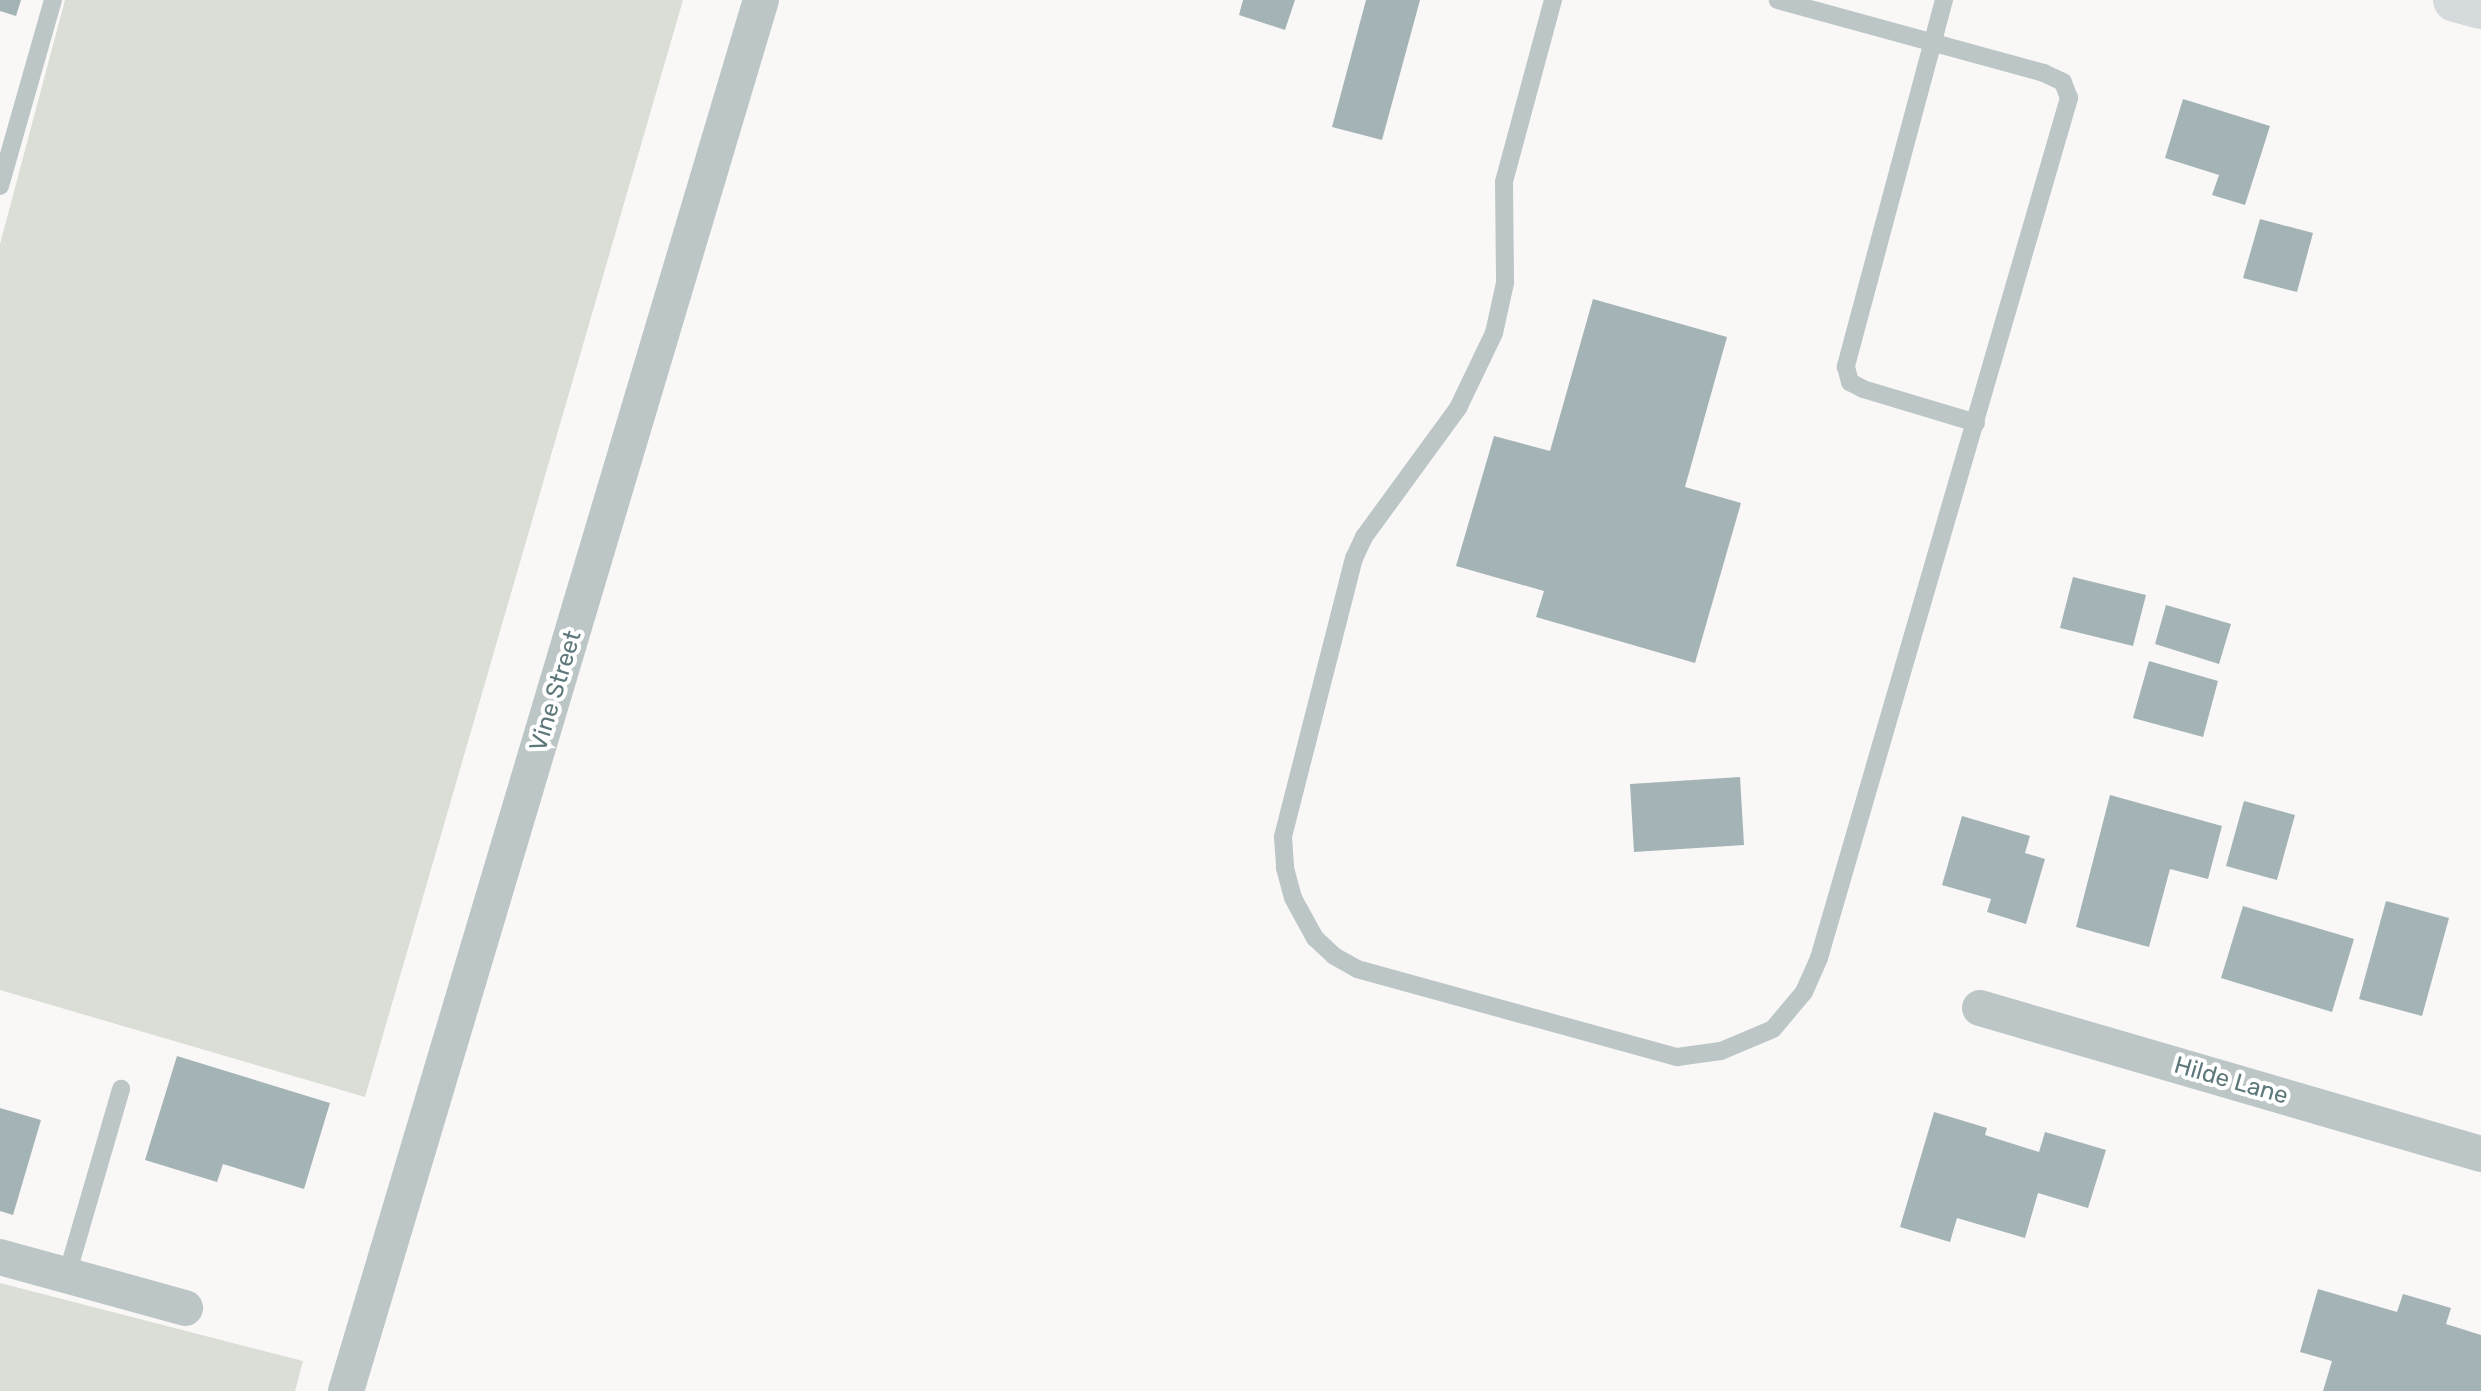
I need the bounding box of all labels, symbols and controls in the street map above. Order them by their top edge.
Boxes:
street label: Vine Street [524,627,588,755]
street label: Hilde Lane [2171,1051,2291,1111]

